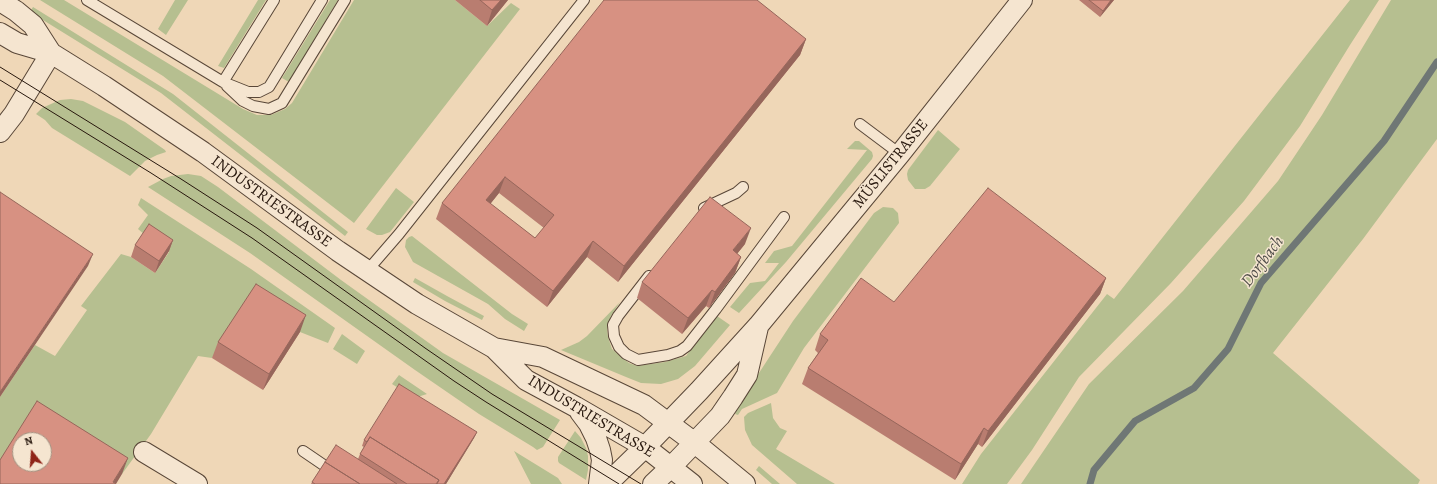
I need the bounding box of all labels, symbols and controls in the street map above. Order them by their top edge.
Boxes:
street label: MÜSLISTRASSE [849,116,933,212]
street label: INDUSTRIESTRASSE [207,152,335,252]
water label: Dorfbach [1237,233,1289,291]
street label: INDUSTRIESTRASSE [524,372,658,462]
north arrow [12,432,52,472]
text: N [23,433,35,449]

